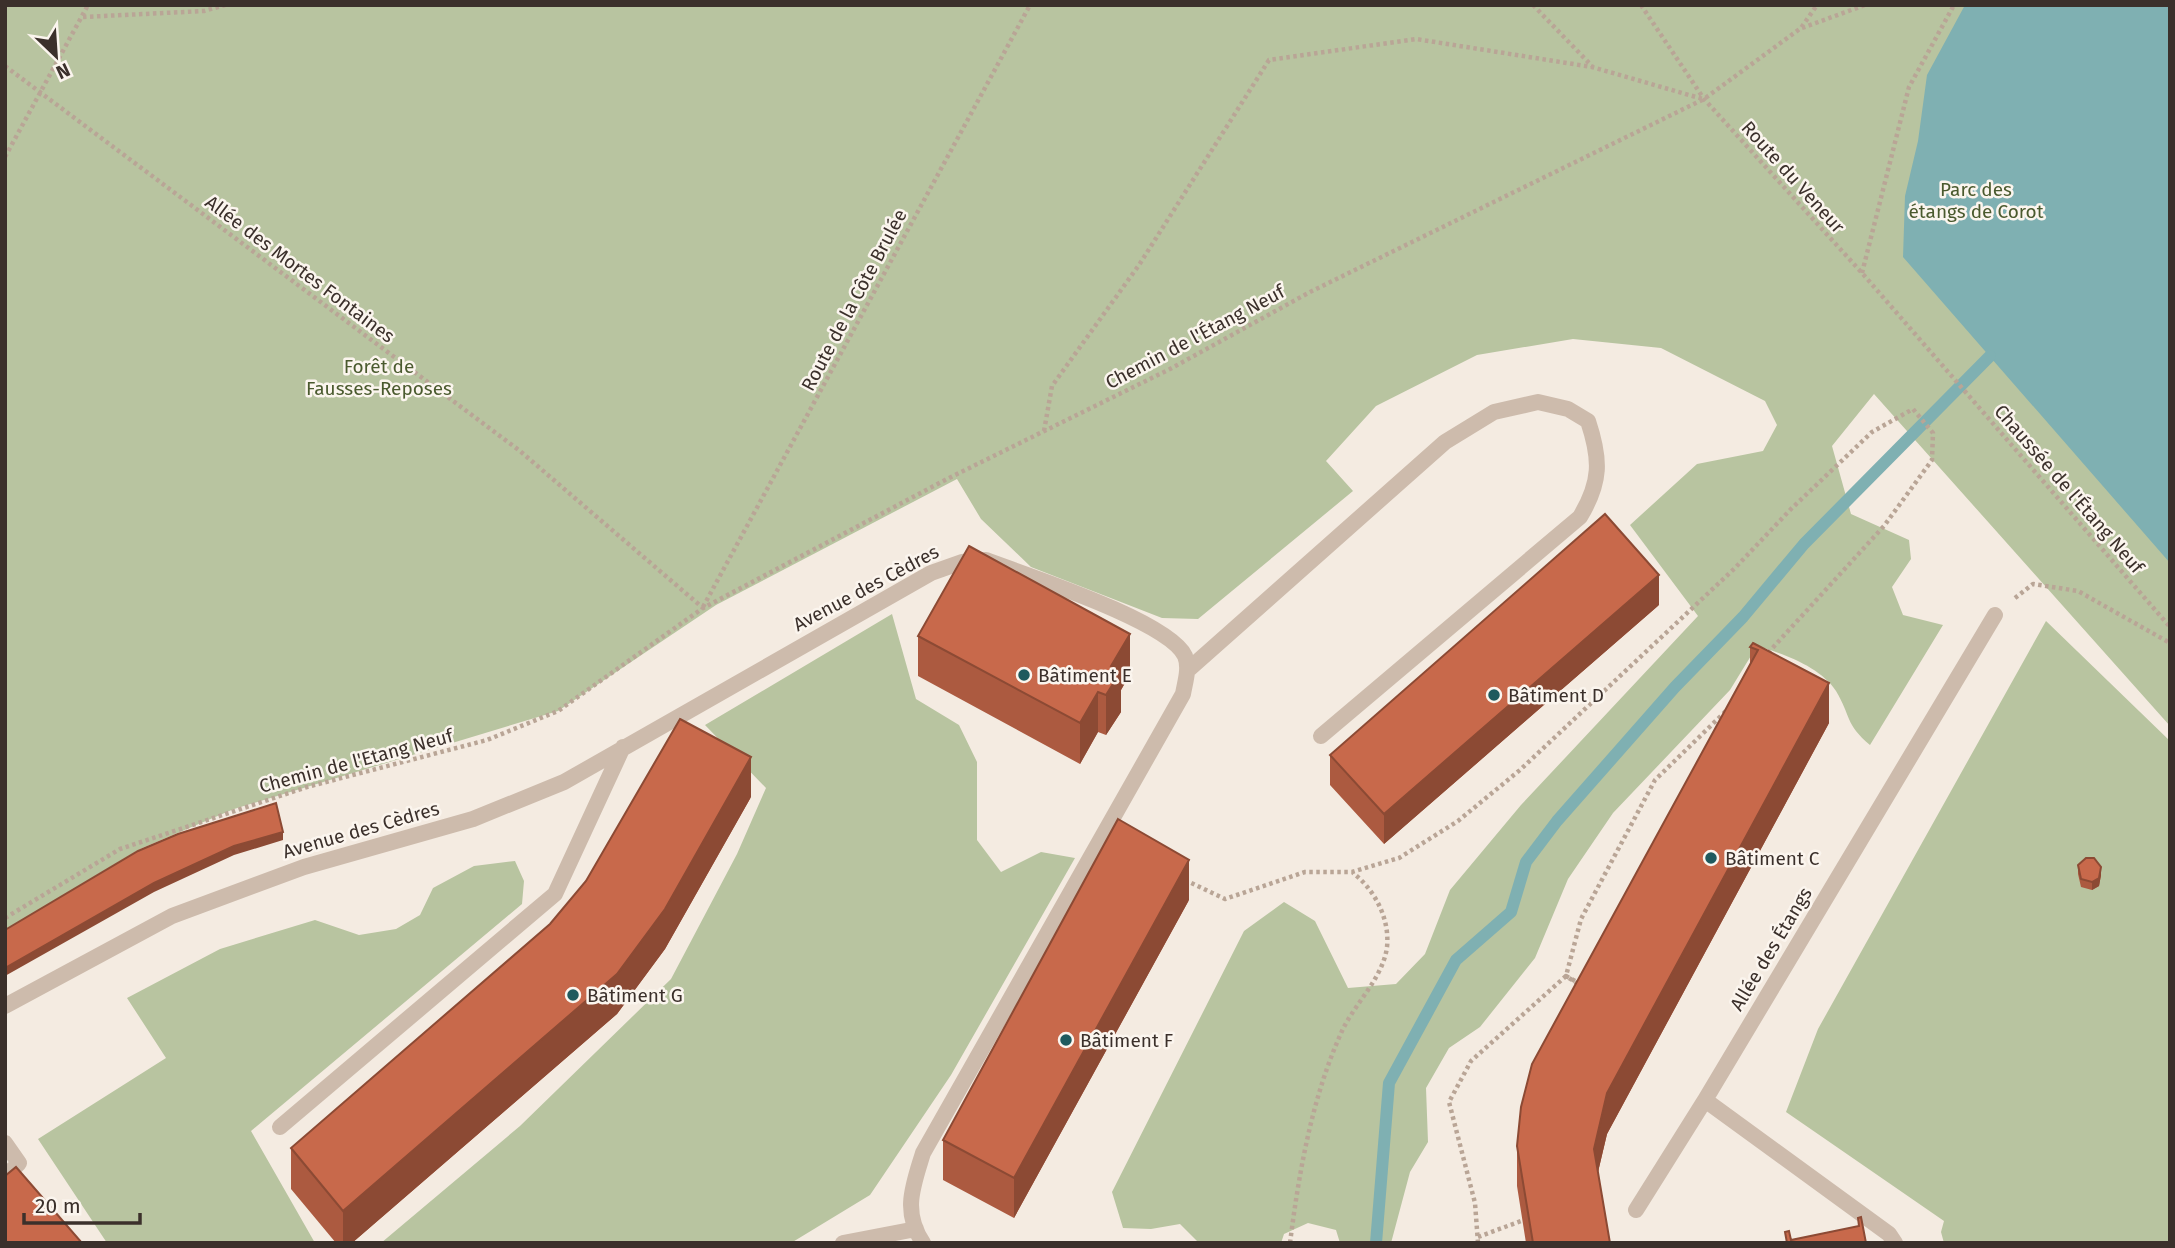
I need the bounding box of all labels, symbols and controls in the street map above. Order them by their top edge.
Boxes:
north arrow [21,21,91,91]
text: N [52,58,74,84]
street label: Route du Veneur [1737,116,1850,238]
park label: Parc des étangs de Corot [1908,178,2044,223]
street label: Allée des Mortes Fontaines [201,190,399,348]
street label: Route de la Côte Brulée [796,205,912,395]
street label: Chemin de l'Étang Neuf [1101,279,1290,394]
park label: Forêt de Fausses-Reposes [306,355,452,400]
street label: Chaussée de l'Étang Neuf [1989,400,2150,579]
street label: Avenue des Cèdres [789,540,943,636]
place label: Bâtiment E [1038,664,1132,687]
marker: Bâtiment E [1016,667,1032,683]
place label: Bâtiment D [1508,684,1604,707]
marker: Bâtiment D [1486,687,1502,703]
street label: Chemin de l'Etang Neuf [257,724,457,798]
street label: Avenue des Cèdres [280,797,442,863]
place label: Bâtiment C [1725,847,1820,870]
marker: Bâtiment C [1703,850,1719,866]
street label: Allée des Étangs [1725,883,1817,1015]
place label: Bâtiment G [587,984,683,1007]
marker: Bâtiment G [565,987,581,1003]
place label: Bâtiment F [1080,1029,1173,1052]
marker: Bâtiment F [1058,1032,1074,1048]
scale bar [24,1182,140,1226]
text: 20 m [35,1193,81,1219]

